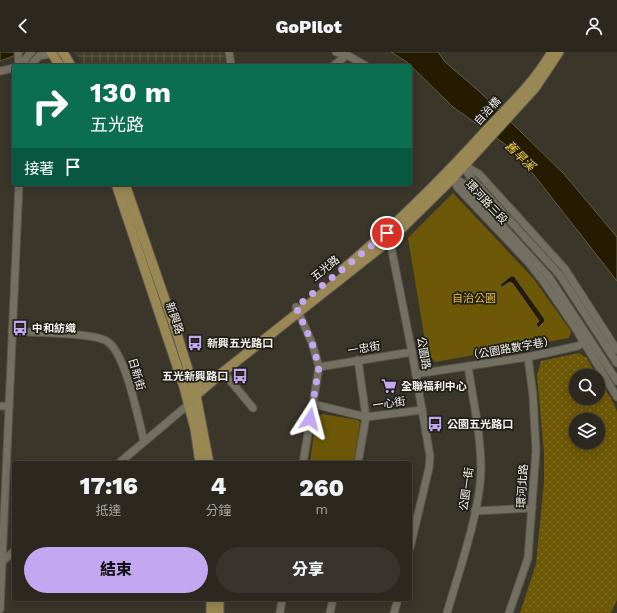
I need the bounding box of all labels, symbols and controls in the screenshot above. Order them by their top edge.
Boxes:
icon: back [12,15,34,37]
icon: person [583,15,605,37]
text: GoPilot [275,16,342,37]
text: 130 m [90,76,171,109]
icon: right [24,80,76,132]
street label: 自治橋 [472,95,503,128]
text: 五光路 [90,114,144,135]
water label: 舊旱溪 [502,138,539,175]
icon: arrive [62,156,84,178]
text: 接著 [24,160,54,178]
street label: 環河路三段 [463,178,510,227]
pin [370,216,404,250]
icon: arrive [376,222,398,244]
street label: 五光路 [308,253,342,284]
park label: 自治公園 [452,292,496,305]
street label: 新興路 [163,300,186,336]
bus stop icon: 中和紡織 [11,319,29,337]
place label: 中和紡織 [32,322,76,335]
bus stop icon: 新興五光路口 [186,334,204,352]
street label: （公園路數字巷） [467,334,556,363]
street label: 公園路 [414,336,433,370]
place label: 新興五光路口 [207,337,273,350]
street label: 一忠街 [347,339,381,357]
street label: 日新街 [126,356,147,392]
bus stop icon: 五光新興路口 [231,367,249,385]
map controls [569,369,605,449]
button: search [569,369,605,405]
place label: 五光新興路口 [162,370,228,383]
supermarket icon: 全聯福利中心 [380,377,398,395]
place label: 全聯福利中心 [401,380,467,393]
street label: 一心街 [372,395,406,412]
position arrow [289,398,331,440]
button: layers [569,413,605,449]
bus stop icon: 公園五光路口 [426,415,444,433]
place label: 公園五光路口 [447,418,513,431]
street label: 環河北路 [514,464,531,508]
street label: 公園一街 [457,466,476,512]
text: 17:16 [80,472,138,500]
text: 4 [211,472,226,500]
text: 260 [299,474,344,502]
text: m [316,502,328,517]
text: 抵達 [96,503,122,518]
text: 分鐘 [206,503,232,518]
button: 結束 [24,547,208,593]
button: 分享 [216,547,400,593]

